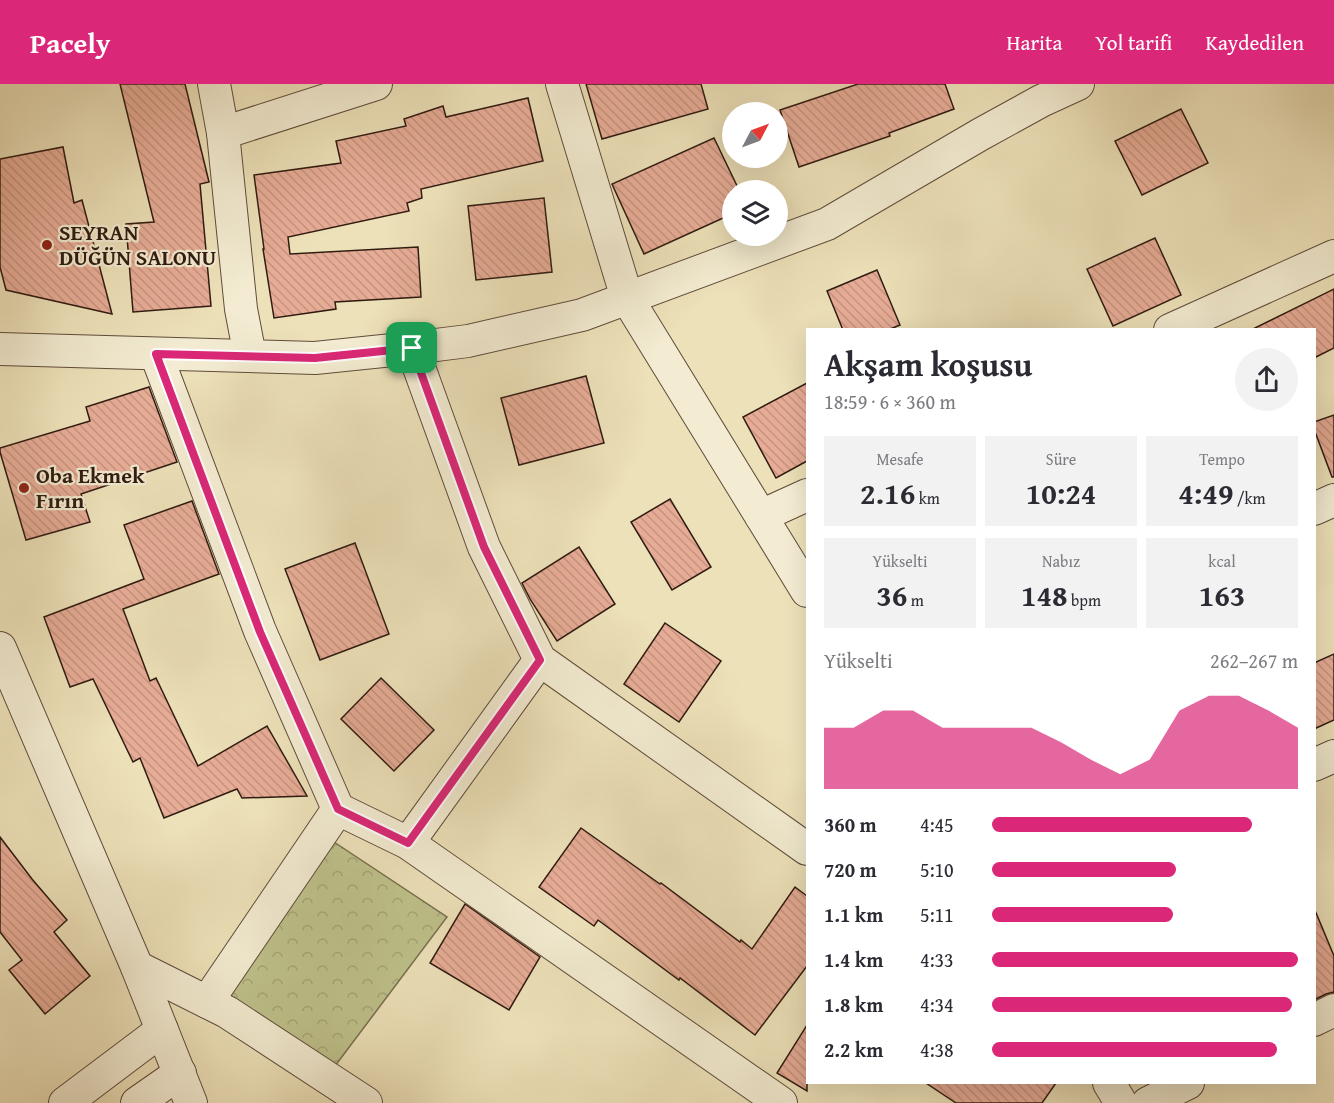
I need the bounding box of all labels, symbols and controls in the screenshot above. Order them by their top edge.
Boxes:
text: Pacely [30,22,110,63]
text: Harita [1007,27,1062,58]
text: Yol tarifi [1095,27,1172,58]
text: Kaydedilen [1205,27,1304,58]
north arrow [722,102,788,168]
map controls [722,102,788,246]
button: layers [722,180,788,246]
place label: SEYRAN DÜĞÜN SALONU [59,216,216,273]
marker: SEYRAN DÜĞÜN SALONU [40,238,54,252]
pin [386,322,437,373]
icon: arrive [395,331,428,364]
text: Akşam koşusu [824,340,1032,388]
button: share [1235,348,1298,411]
text: 18:59 · 6 × 360 m [824,387,956,416]
text: Mesafe [876,447,924,471]
text: Süre [1046,447,1076,471]
text: Tempo [1199,447,1245,471]
place label: Oba Ekmek Fırın [36,459,145,516]
text: 2.16 [860,471,915,515]
text: 10:24 [1026,471,1096,515]
text: 4:49 [1178,471,1233,515]
marker: Oba Ekmek Fırın [17,481,31,495]
text: km [915,486,940,510]
text: /km [1233,486,1266,510]
text: Yükselti [873,549,927,573]
text: Nabız [1042,549,1080,573]
text: kcal [1208,549,1236,573]
text: 36 [876,573,907,617]
text: 148 [1021,573,1068,617]
text: 163 [1199,573,1245,617]
text: m [907,588,924,612]
text: bpm [1068,588,1101,612]
text: Yükselti [824,646,893,675]
text: 262–267 m [1210,646,1298,675]
text: 360 m [824,810,877,839]
text: 4:45 [920,810,954,839]
text: 720 m [824,855,877,884]
text: 5:10 [920,855,954,884]
text: 1.1 km [824,900,883,929]
text: 5:11 [920,900,954,929]
text: 1.4 km [824,945,883,974]
text: 4:33 [920,945,954,974]
text: 1.8 km [824,990,883,1019]
text: 4:34 [920,990,954,1019]
text: 2.2 km [824,1035,883,1064]
text: 4:38 [920,1035,954,1064]

